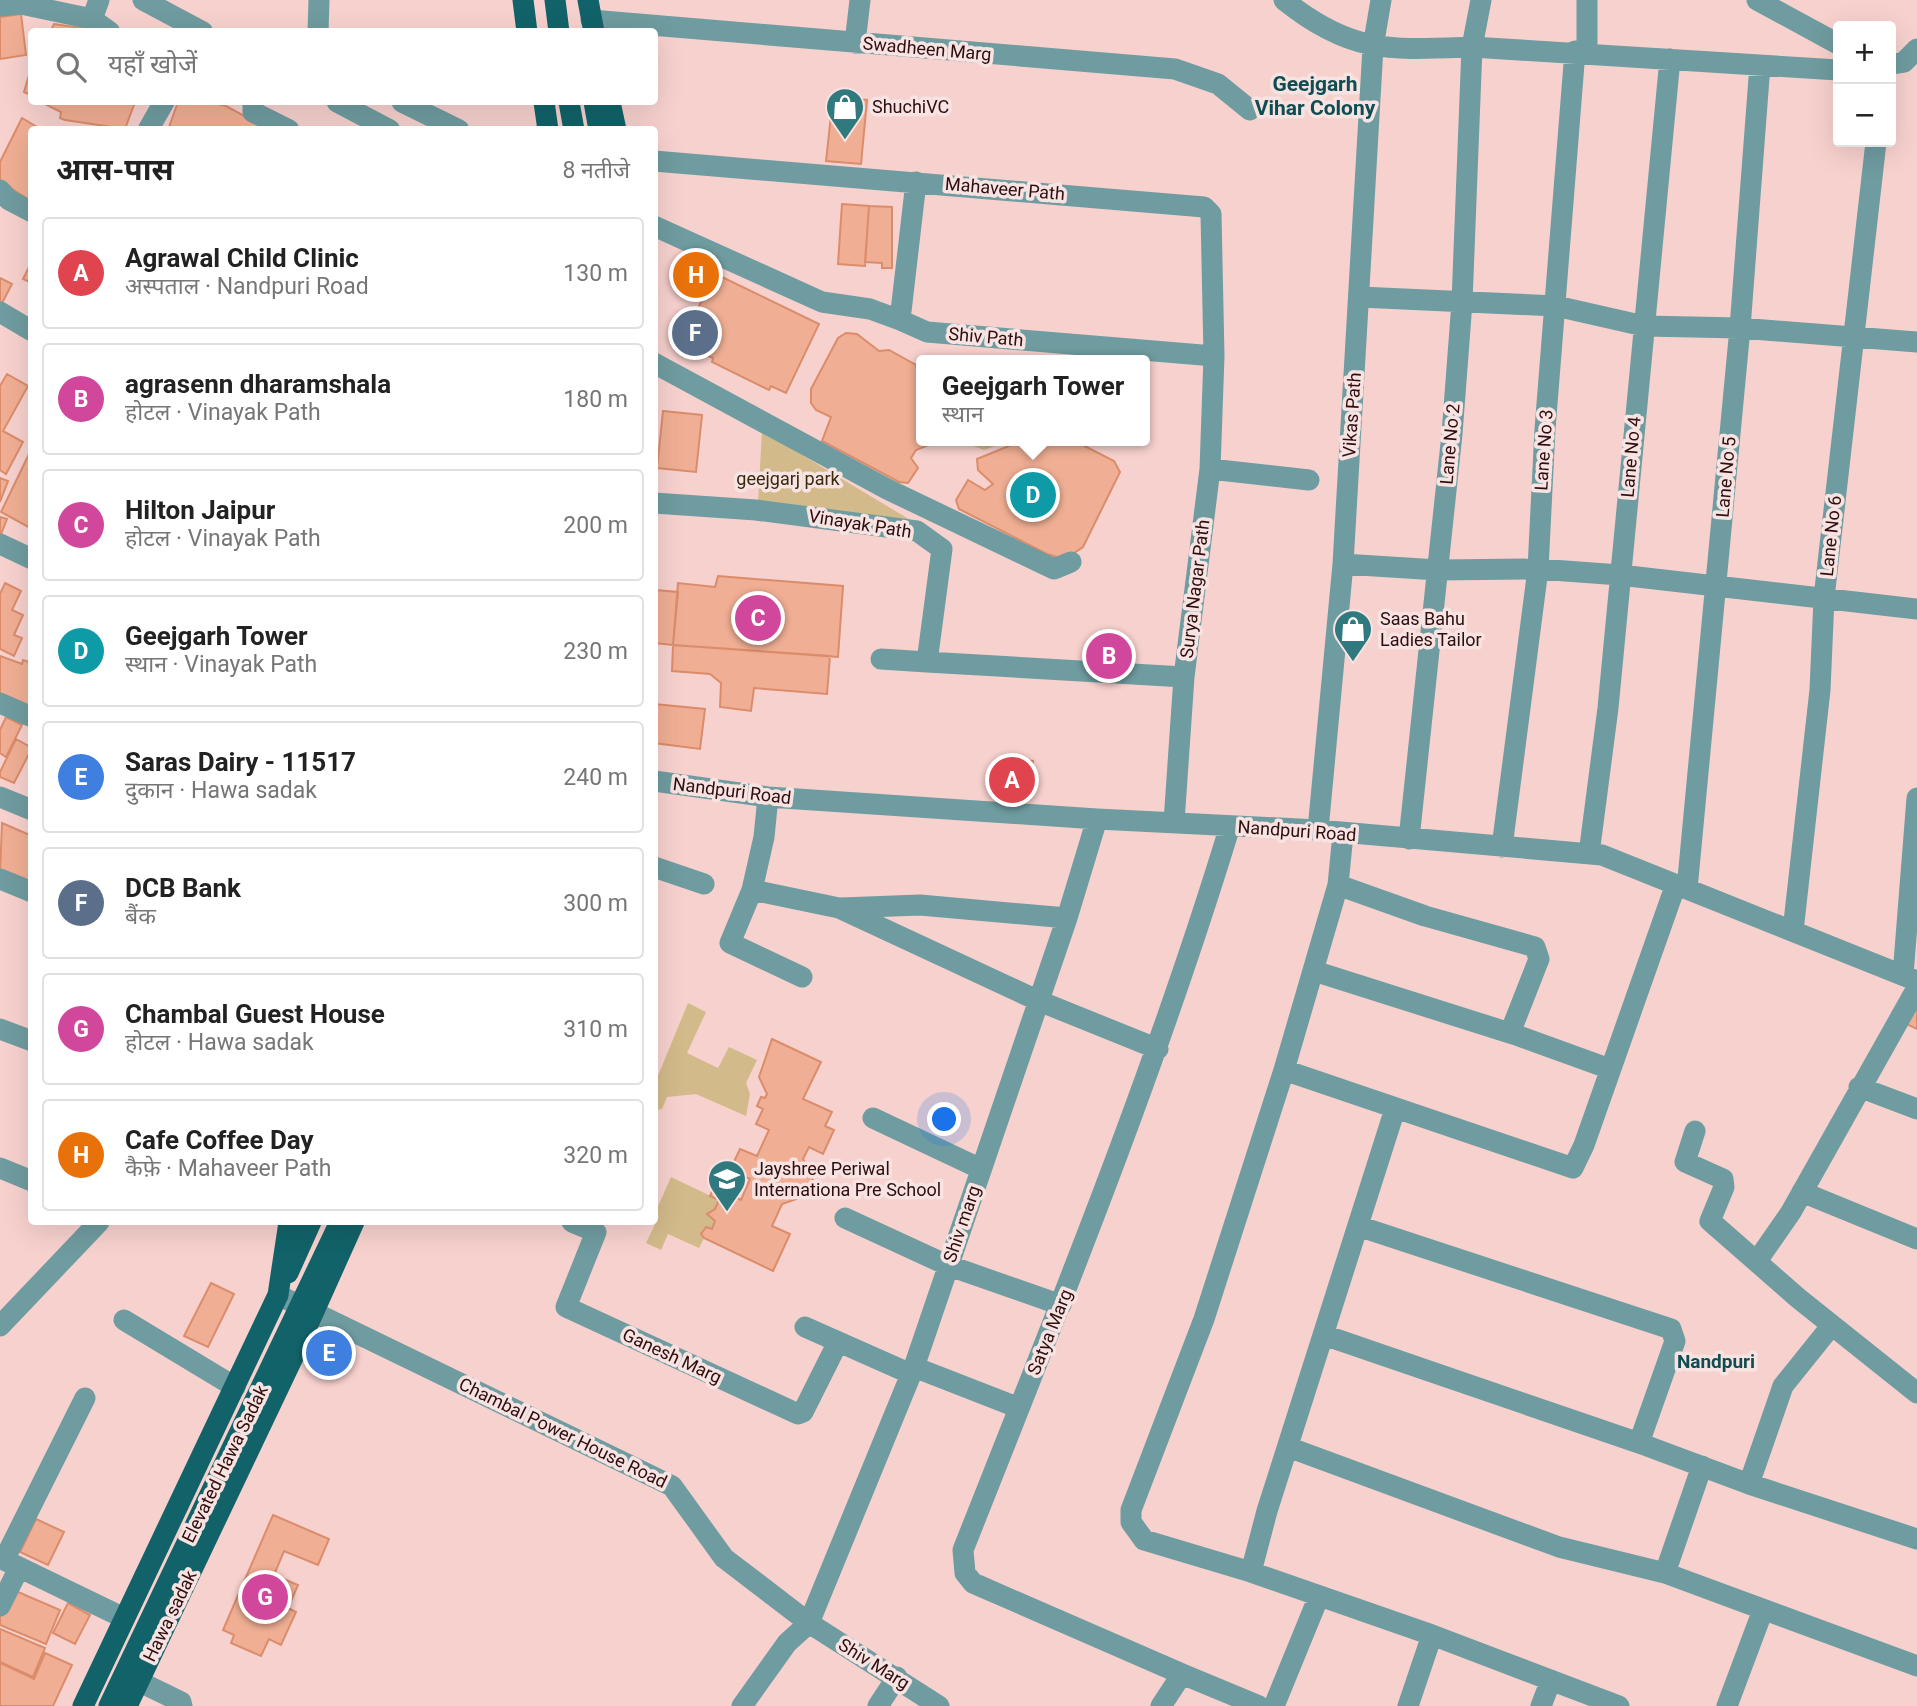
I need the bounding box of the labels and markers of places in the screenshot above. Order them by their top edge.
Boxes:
shop icon: ShuchiVC [824,86,866,141]
place label: ShuchiVC [872,96,949,117]
pin: H [673,249,719,301]
pin: F [672,307,718,359]
pin: D [1010,469,1056,521]
pin: C [735,592,781,644]
shop icon: Saas Bahu Ladies Tailor [1332,608,1374,663]
place label: Saas Bahu Ladies Tailor [1380,608,1482,650]
pin: B [1086,630,1132,682]
pin: A [989,754,1035,806]
school or university icon: Jayshree Periwal Internationa Pre School [706,1158,748,1213]
place label: Jayshree Periwal Internationa Pre School [754,1158,941,1200]
pin: E [306,1327,352,1379]
pin: G [242,1571,288,1623]

